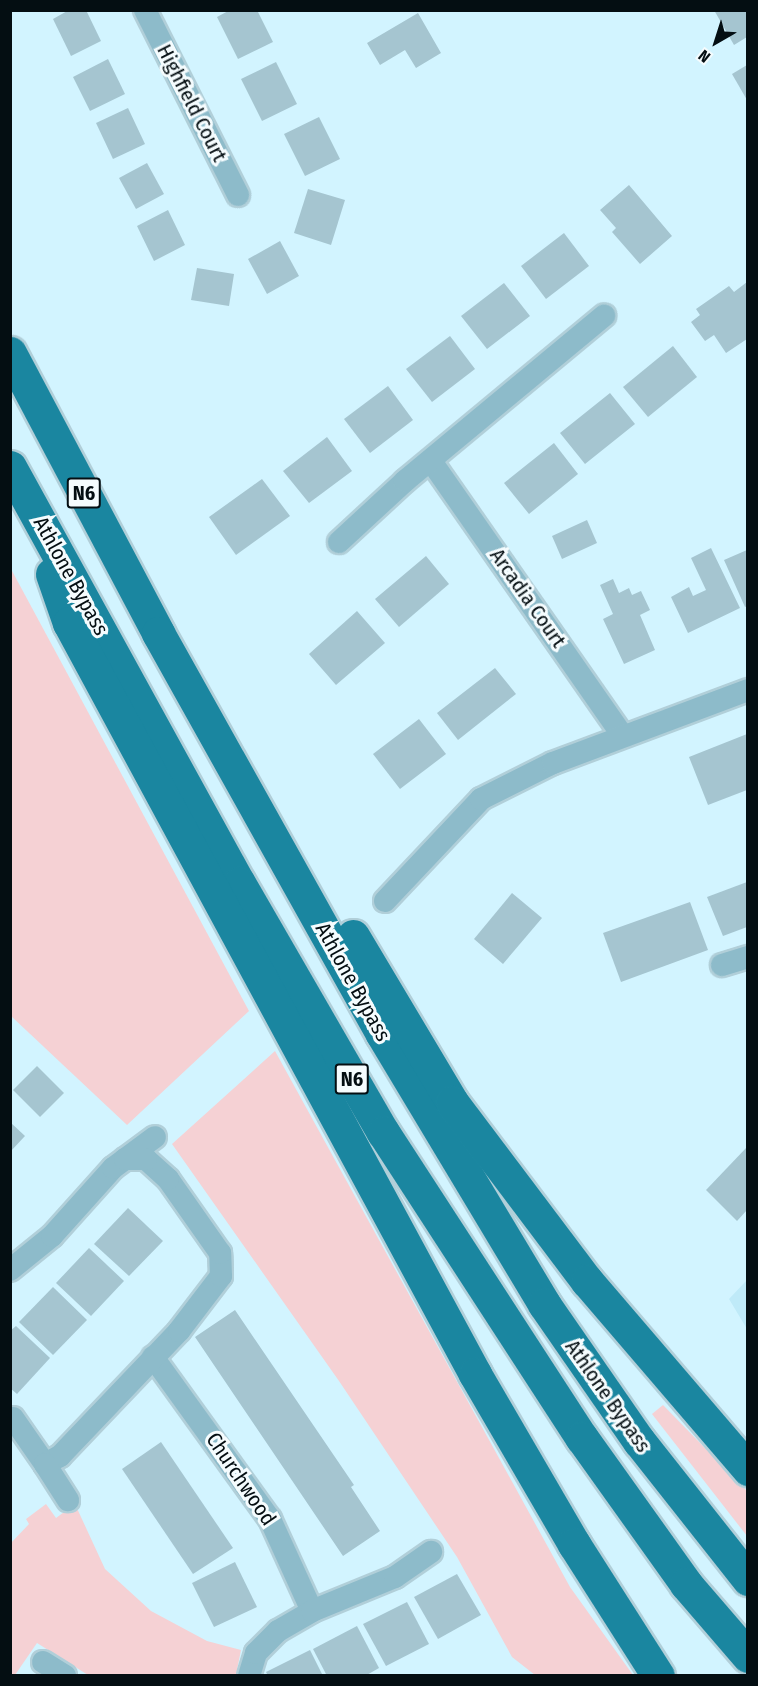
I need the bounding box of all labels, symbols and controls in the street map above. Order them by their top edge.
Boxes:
north arrow [686,12,746,72]
street label: Highfield Court [152,40,232,166]
text: N [695,46,714,67]
road number: N6 [66,476,102,510]
street label: Athlone Bypass [28,512,114,640]
street label: Arcadia Court [485,544,571,652]
street label: Athlone Bypass [310,918,396,1046]
road number: N6 [334,1062,370,1096]
street label: Athlone Bypass [560,1335,656,1457]
street label: Churchwood [201,1428,281,1530]

